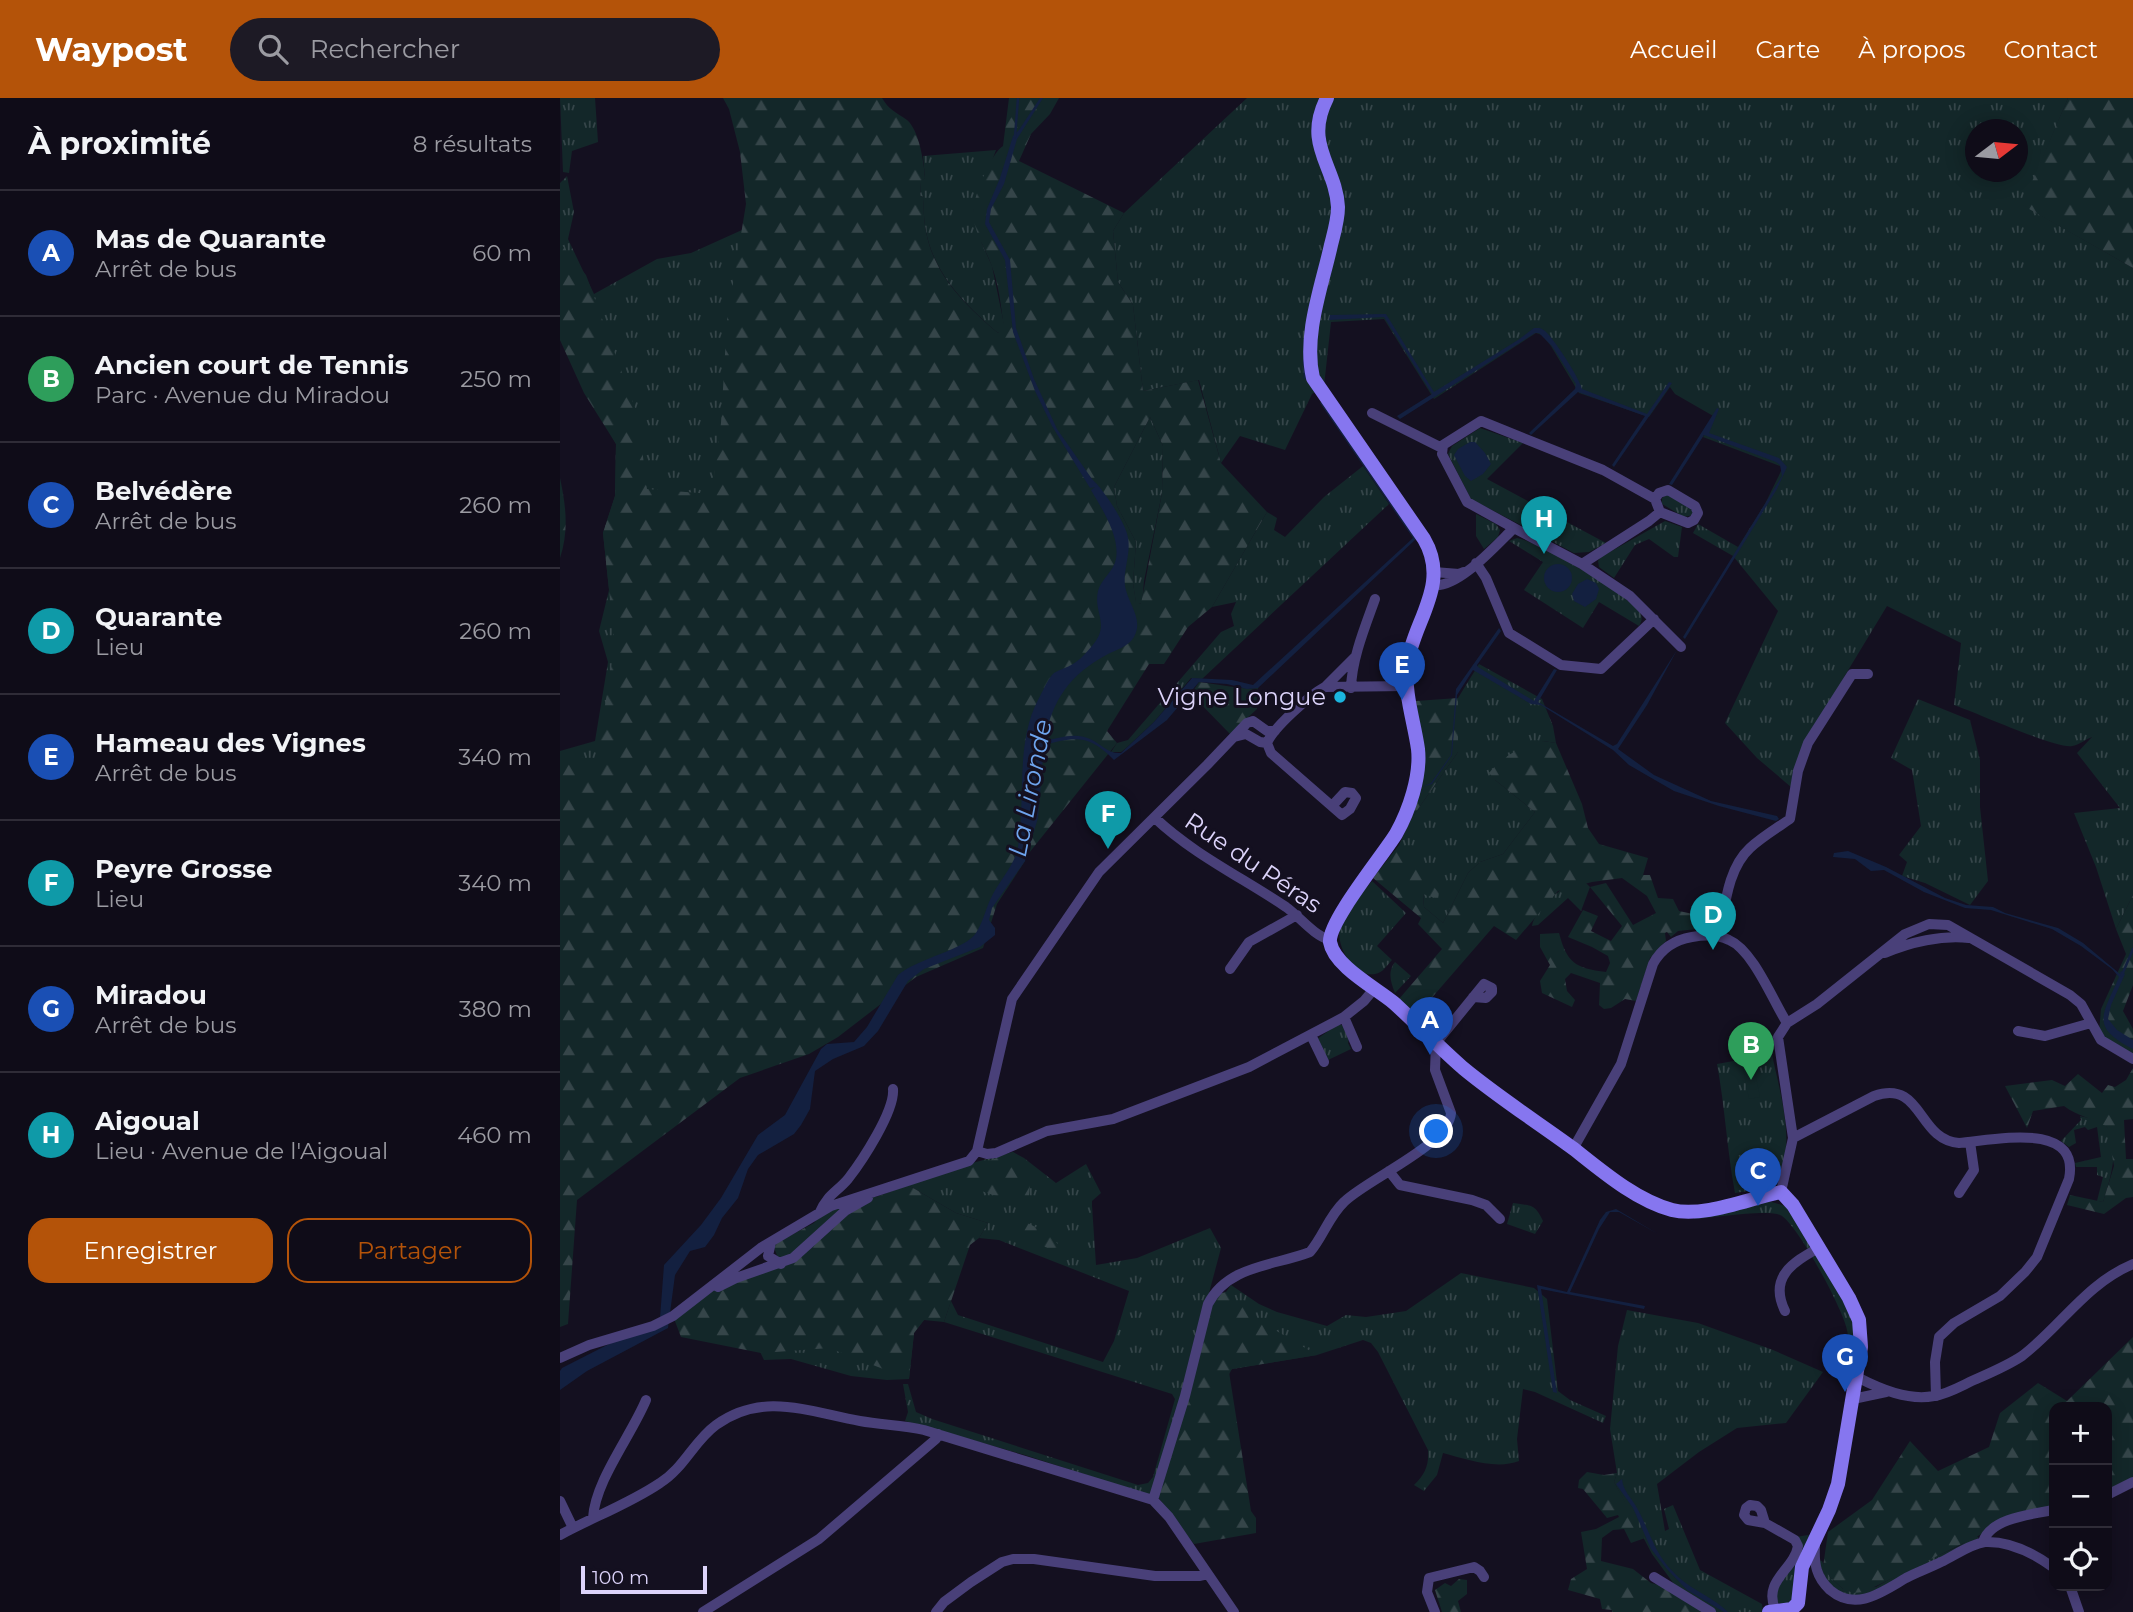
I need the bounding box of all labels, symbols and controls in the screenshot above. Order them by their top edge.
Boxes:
search box [230,18,720,81]
text: Waypost [35,29,188,69]
icon: search [254,30,292,68]
text: Rechercher [310,33,460,65]
text: Accueil [1630,35,1717,64]
text: Carte [1755,35,1820,64]
text: À propos [1858,35,1965,64]
text: Contact [2003,35,2098,64]
north arrow [1965,119,2028,182]
text: À proximité [28,125,211,162]
text: 8 résultats [413,130,532,158]
text: Mas de Quarante [95,223,326,255]
text: A [42,239,60,267]
text: 60 m [472,239,532,267]
text: Arrêt de bus [95,255,237,283]
text: Ancien court de Tennis [95,349,409,381]
text: B [42,365,60,393]
text: 250 m [460,365,532,393]
text: Parc · Avenue du Miradou [95,381,390,409]
text: Belvédère [95,475,232,507]
text: C [43,491,59,519]
text: 260 m [459,491,532,519]
pin: H [1521,496,1567,554]
text: Arrêt de bus [95,507,237,535]
text: Quarante [95,601,222,633]
text: D [42,617,61,645]
text: 260 m [459,617,532,645]
text: Lieu [95,633,144,661]
pin: E [1379,642,1425,700]
place label: Vigne Longue [1157,682,1326,711]
marker: Vigne Longue [1332,689,1348,705]
water label: La Lironde [1001,717,1059,859]
text: Hameau des Vignes [95,727,366,759]
text: E [43,743,59,771]
text: 340 m [458,743,532,771]
text: Arrêt de bus [95,759,237,787]
pin: F [1085,791,1131,849]
street label: Rue du Péras [1179,806,1327,919]
text: Peyre Grosse [95,853,273,885]
text: F [44,869,58,897]
text: 340 m [458,869,532,897]
text: Lieu [95,885,144,913]
pin: D [1690,892,1736,950]
text: Miradou [95,979,207,1011]
text: G [42,995,60,1023]
text: 380 m [459,995,532,1023]
pin: A [1407,997,1453,1055]
text: Arrêt de bus [95,1011,237,1039]
pin: B [1728,1022,1774,1080]
text: Aigoual [95,1105,200,1137]
your location [1419,1114,1453,1148]
text: H [42,1121,60,1149]
text: 460 m [457,1121,532,1149]
text: Lieu · Avenue de l'Aigoual [95,1137,388,1165]
pin: C [1735,1148,1781,1206]
button: Enregistrer [28,1218,273,1283]
button: Partager [287,1218,532,1283]
pin: G [1822,1334,1868,1392]
map controls [2049,1402,2112,1591]
button: + [2049,1402,2112,1465]
button: − [2049,1465,2112,1528]
button: locate [2049,1528,2112,1591]
scale bar [581,1563,707,1595]
text: 100 m [592,1566,649,1589]

